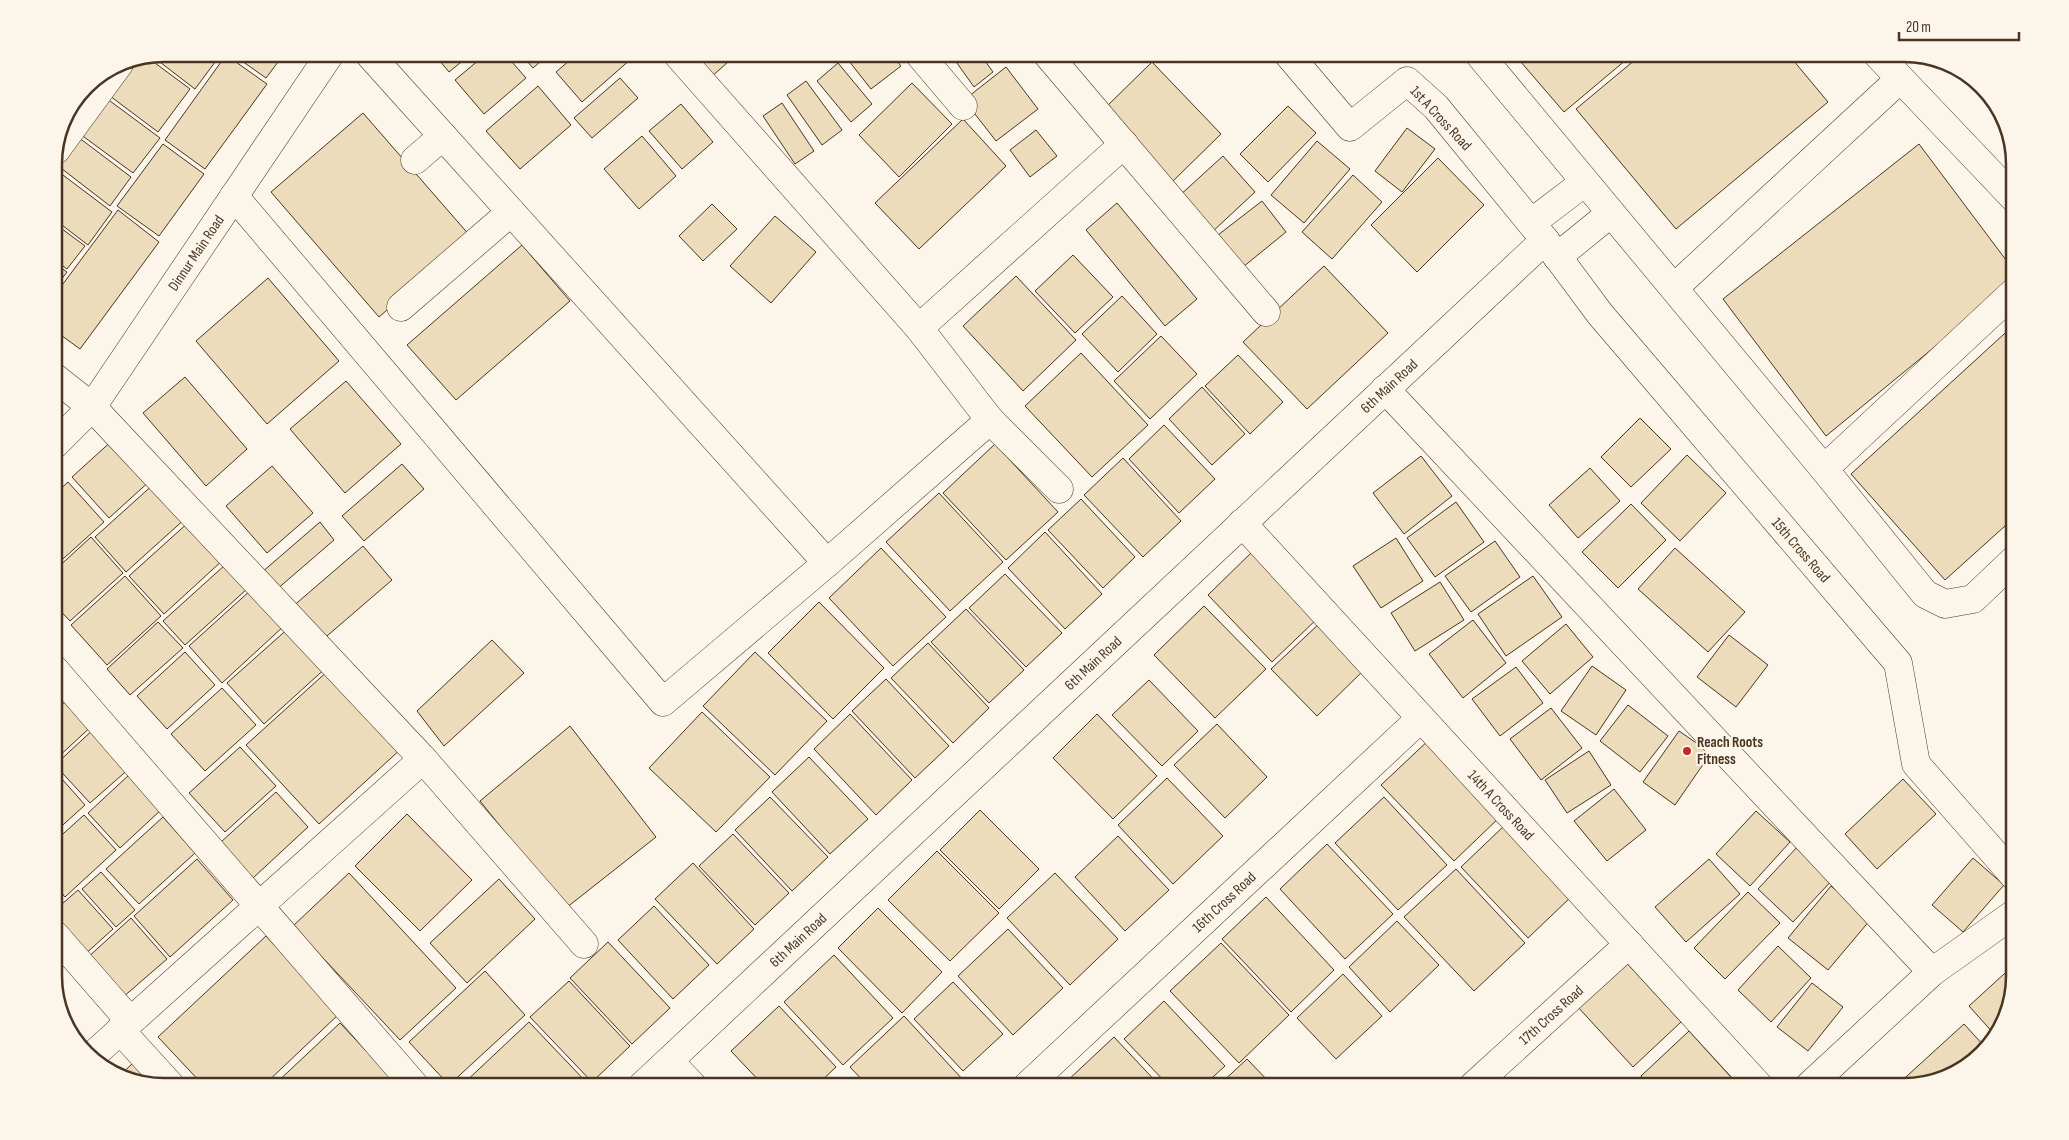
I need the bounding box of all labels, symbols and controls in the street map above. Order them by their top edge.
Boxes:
scale bar [1899,10,2019,42]
text: 20 m [1906,18,1931,37]
street label: 1st A Cross Road [1406,82,1476,155]
street label: Dinnur Main Road [164,212,229,295]
street label: 6th Main Road [1357,355,1422,418]
street label: 15th Cross Road [1767,514,1834,587]
street label: 6th Main Road [1061,632,1126,695]
place label: Reach Roots Fitness [1697,733,1763,769]
marker: Reach Roots Fitness [1681,745,1693,757]
street label: 14th A Cross Road [1463,766,1538,844]
street label: 16th Cross Road [1188,868,1260,937]
street label: 6th Main Road [766,909,831,972]
street label: 17th Cross Road [1515,981,1588,1049]

